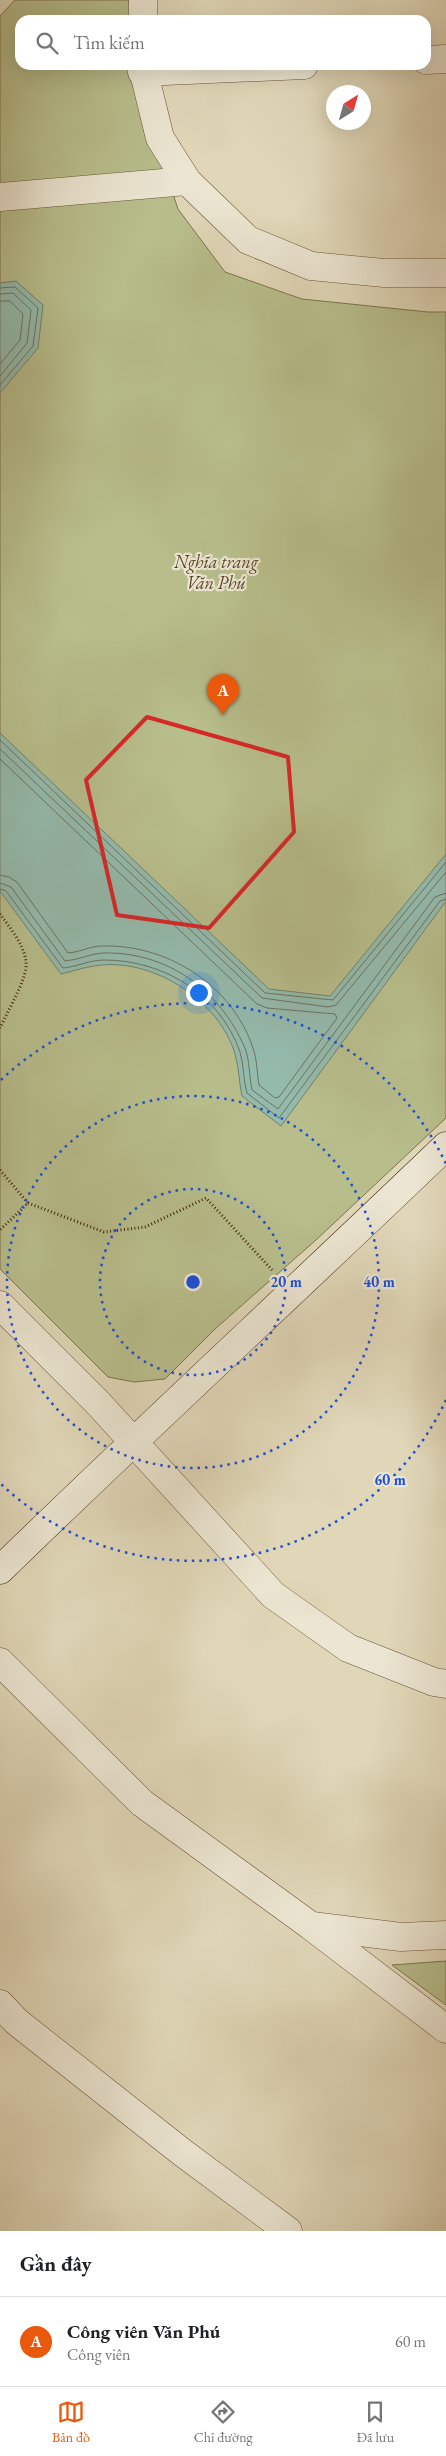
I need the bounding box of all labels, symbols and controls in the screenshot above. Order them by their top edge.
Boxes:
search box [15,15,431,70]
icon: search [33,29,61,57]
text: Tìm kiếm [73,30,145,55]
north arrow [326,85,371,130]
park label: Nghĩa trang Văn Phú [173,550,259,594]
pin: A [207,674,239,715]
your location [186,980,212,1006]
text: 20 m [270,1272,302,1291]
text: 40 m [363,1272,395,1291]
centre of rings [184,1273,202,1291]
text: 60 m [374,1470,406,1489]
text: Gần đây [20,2250,92,2277]
text: Công viên Văn Phú [67,2319,220,2344]
text: A [30,2331,42,2352]
text: 60 m [395,2331,426,2352]
text: Công viên [67,2344,131,2365]
tab: Bản đồ [52,2398,90,2446]
tab: Chỉ đường [194,2398,253,2446]
tab: Đã lưu [357,2398,394,2446]

